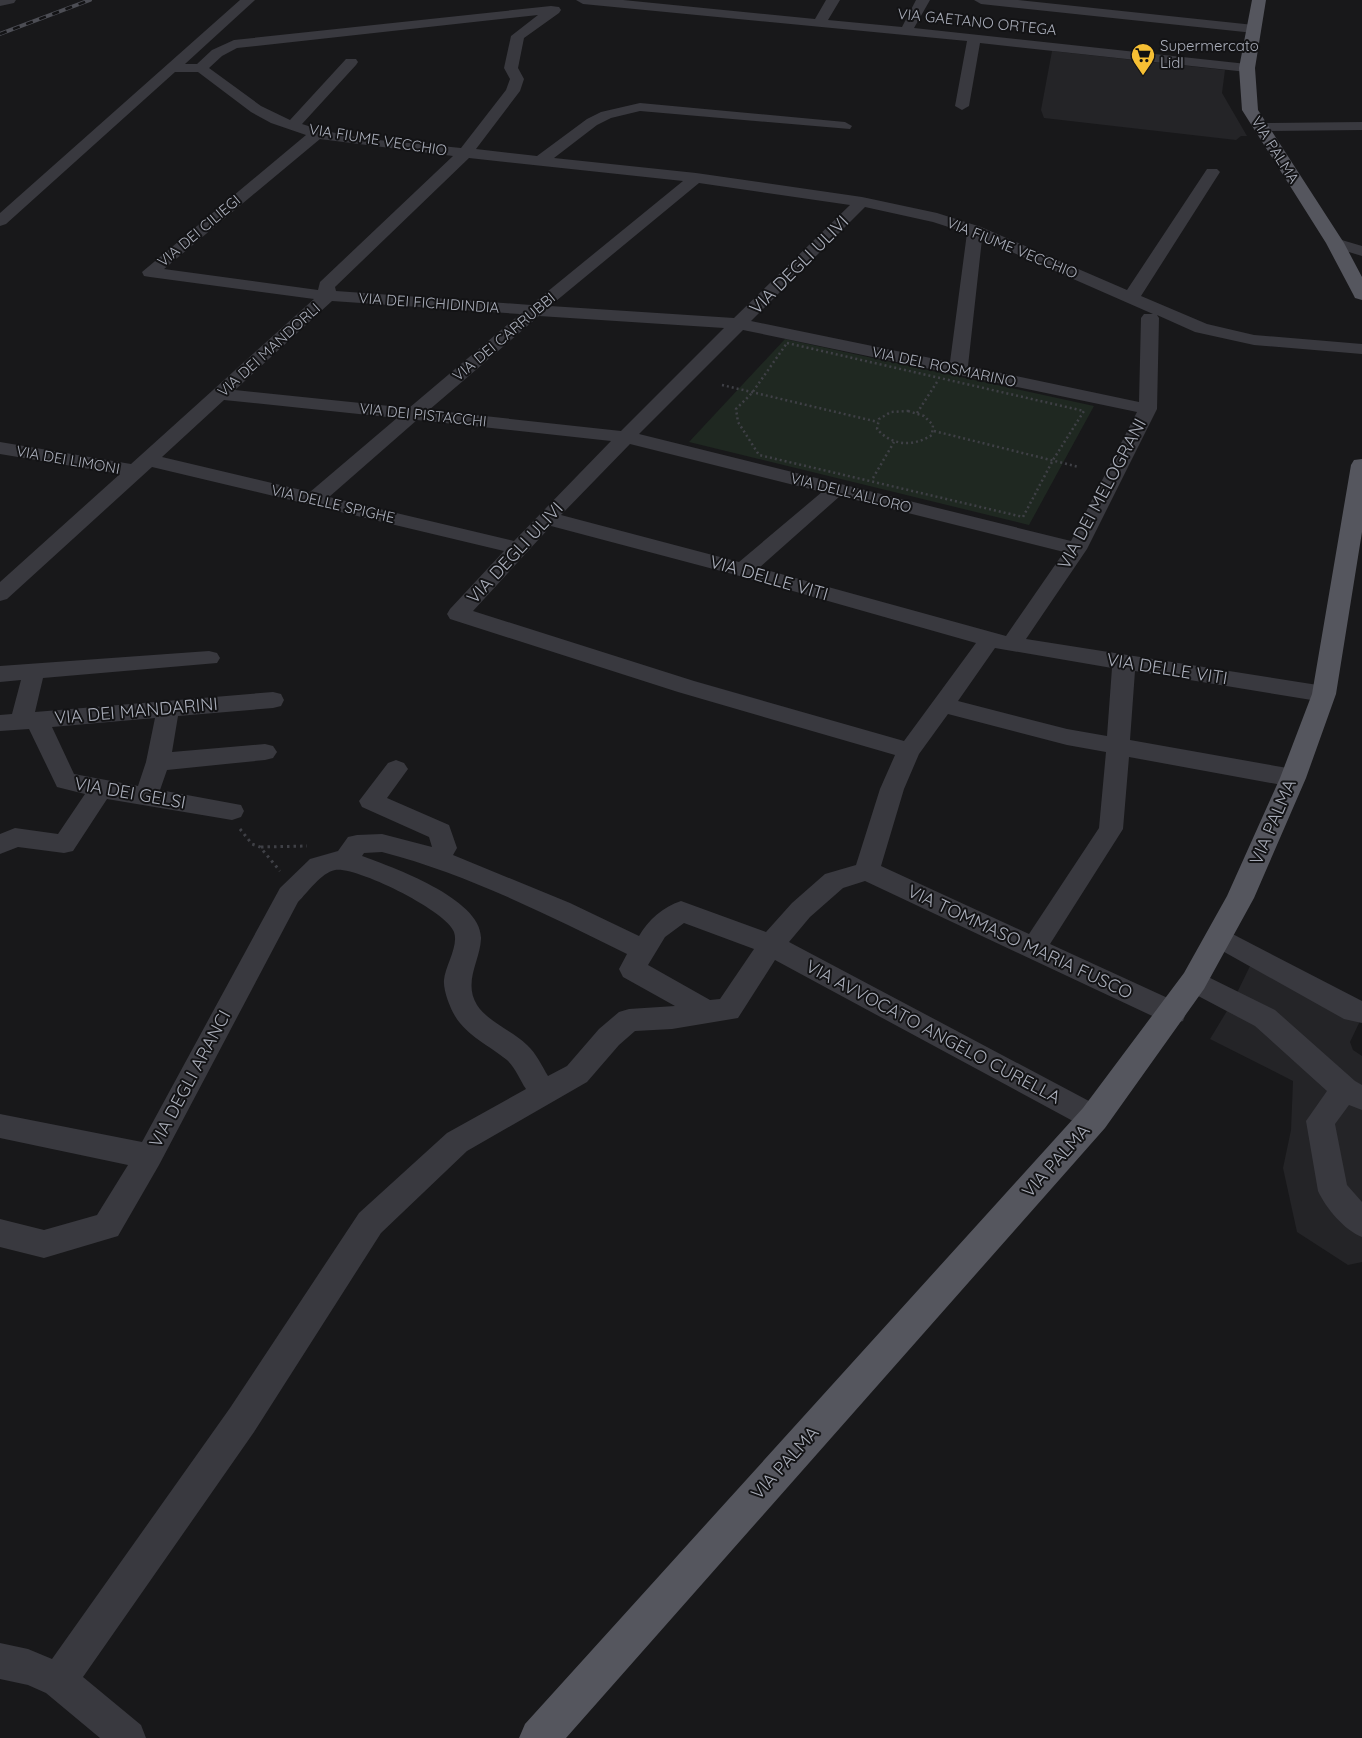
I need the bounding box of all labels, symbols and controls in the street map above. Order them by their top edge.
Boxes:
street label: VIA GAETANO ORTEGA [897,4,1058,39]
place label: Supermercato Lidl [1160,36,1259,72]
supermarket icon: Supermercato Lidl [1130,42,1156,76]
street label: VIA PALMA [1247,113,1304,187]
street label: VIA FIUME VECCHIO [308,119,449,160]
street label: VIA DEI CILIEGI [153,190,244,271]
street label: VIA DEGLI ULIVI [744,210,853,319]
street label: VIA FIUME VECCHIO [944,213,1080,282]
street label: VIA DEI FICHIDINDIA [358,288,500,317]
street label: VIA DEI CARRUBBI [448,288,559,385]
street label: VIA DEI MANDORLI [213,298,324,401]
street label: VIA DEL ROSMARINO [870,342,1018,391]
street label: VIA DEI PISTACCHI [358,398,488,431]
street label: VIA DEI MELOGRANI [1052,414,1151,573]
street label: VIA DEI LIMONI [15,441,121,478]
street label: VIA DELL'ALLORO [789,468,914,517]
street label: VIA DELLE SPIGHE [269,480,397,527]
street label: VIA DEGLI ULIVI [462,497,568,608]
street label: VIA DELLE VITI [707,550,831,605]
street label: VIA DELLE VITI [1105,648,1229,689]
street label: VIA DEI MANDARINI [53,692,219,729]
street label: VIA DEI GELSI [73,771,188,814]
street label: VIA PALMA [1244,775,1301,868]
street label: VIA TOMMASO MARIA FUSCO [904,879,1136,1004]
street label: VIA AVVOCATO ANGELO CURELLA [802,954,1065,1109]
street label: VIA DEGLI ARANCI [144,1006,235,1151]
street label: VIA PALMA [1017,1119,1095,1202]
street label: VIA PALMA [746,1421,824,1504]

